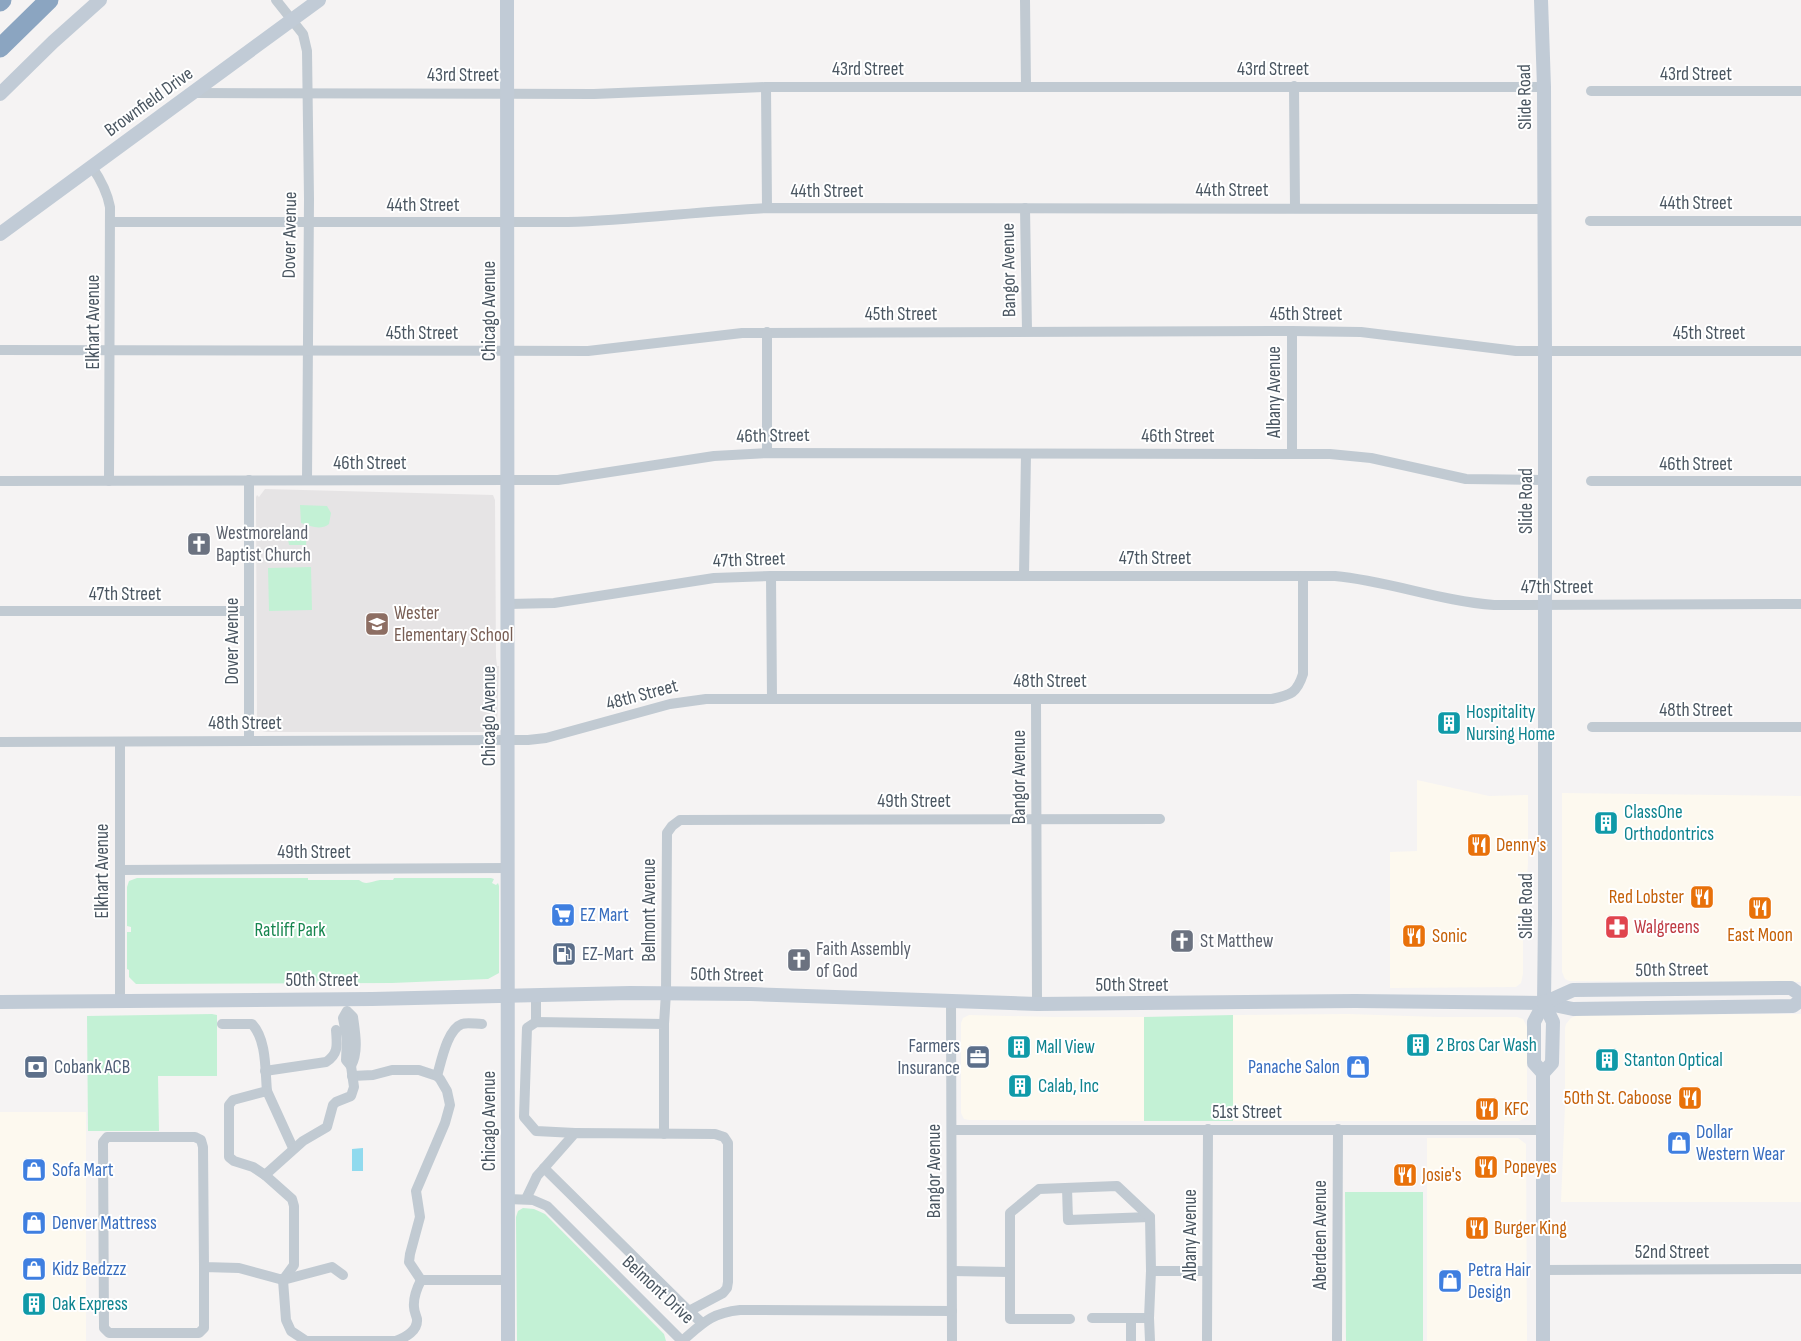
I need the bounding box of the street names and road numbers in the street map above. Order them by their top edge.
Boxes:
street label: 43rd Street [832,58,904,81]
street label: 43rd Street [1237,58,1309,81]
street label: Brownfield Drive [100,62,198,142]
street label: 43rd Street [1660,63,1732,86]
street label: 43rd Street [427,64,499,87]
street label: Slide Road [1513,64,1537,130]
street label: 44th Street [1196,179,1269,202]
street label: 44th Street [791,180,864,203]
street label: Dover Avenue [278,191,302,279]
street label: 44th Street [1660,192,1733,215]
street label: 44th Street [387,194,460,217]
street label: Bangor Avenue [997,223,1021,317]
street label: Chicago Avenue [478,261,501,361]
street label: Elkhart Avenue [82,274,105,370]
street label: 45th Street [865,303,938,326]
street label: 45th Street [1270,303,1343,326]
street label: 45th Street [386,322,459,345]
street label: 45th Street [1673,322,1746,345]
street label: Albany Avenue [1263,346,1286,439]
street label: 46th Street [736,424,810,448]
street label: 46th Street [1141,425,1215,448]
street label: 46th Street [333,452,407,475]
street label: 46th Street [1659,453,1733,476]
street label: Slide Road [1515,468,1538,534]
street label: 47th Street [712,547,786,573]
street label: 47th Street [1119,547,1192,570]
street label: 47th Street [1521,576,1594,599]
street label: 47th Street [89,583,162,606]
street label: Dover Avenue [221,598,244,684]
street label: Chicago Avenue [478,666,501,766]
street label: 48th Street [1013,670,1087,693]
street label: 48th Street [604,674,681,716]
street label: 48th Street [1659,699,1733,722]
street label: 48th Street [208,712,282,735]
street label: Bangor Avenue [1008,730,1031,824]
street label: 49th Street [877,790,951,813]
street label: Elkhart Avenue [91,823,114,919]
street label: 49th Street [277,841,351,864]
street label: Belmont Avenue [638,858,661,962]
street label: Slide Road [1515,873,1538,939]
street label: 50th Street [1635,958,1709,982]
street label: 50th Street [690,963,764,987]
street label: 50th Street [285,969,359,992]
street label: 50th Street [1095,974,1169,997]
street label: Chicago Avenue [478,1071,501,1171]
street label: 51st Street [1212,1101,1282,1124]
street label: Bangor Avenue [923,1124,946,1218]
street label: Aberdeen Avenue [1309,1180,1332,1291]
street label: Albany Avenue [1179,1189,1202,1282]
street label: 52nd Street [1635,1241,1709,1264]
street label: Belmont Drive [617,1251,699,1329]

